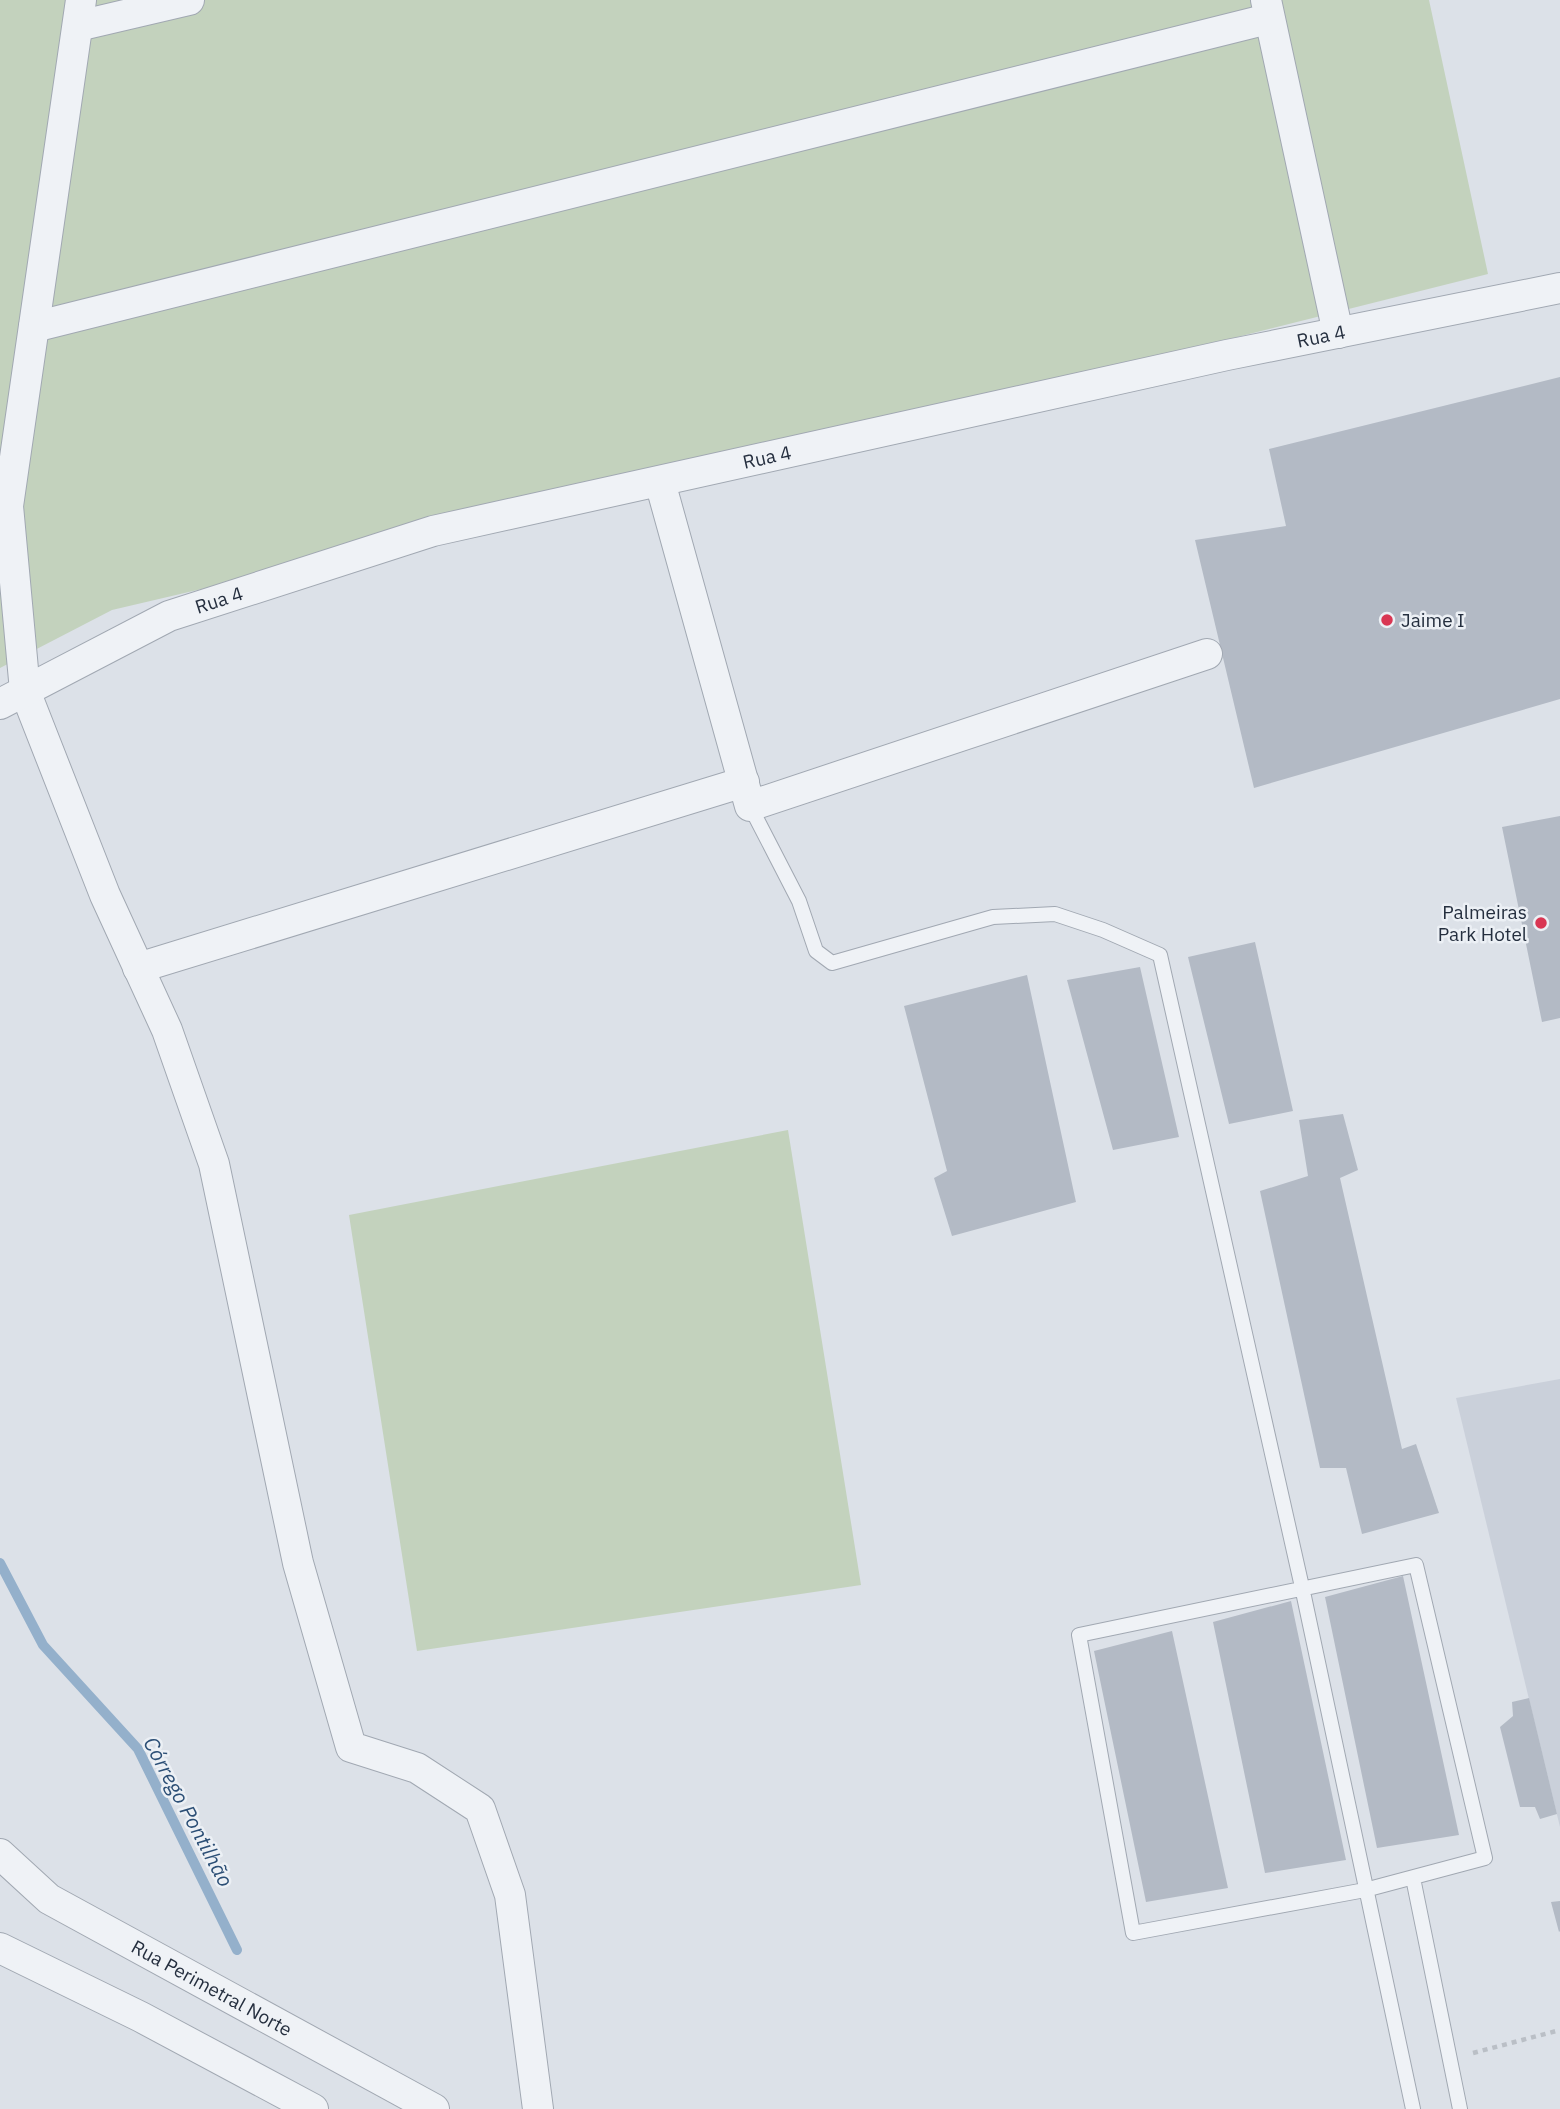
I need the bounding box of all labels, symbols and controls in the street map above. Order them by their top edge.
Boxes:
street label: Rua 4 [1295,319,1347,353]
street label: Rua 4 [740,440,794,474]
street label: Rua 4 [192,581,246,619]
place label: Jaime I [1401,608,1465,632]
marker: Jaime I [1379,612,1395,628]
place label: Palmeiras Park Hotel [1438,900,1527,946]
marker: Palmeiras Park Hotel [1533,915,1549,931]
water label: Córrego Pontilhão [138,1732,240,1891]
street label: Rua Perimetral Norte [127,1934,296,2041]

